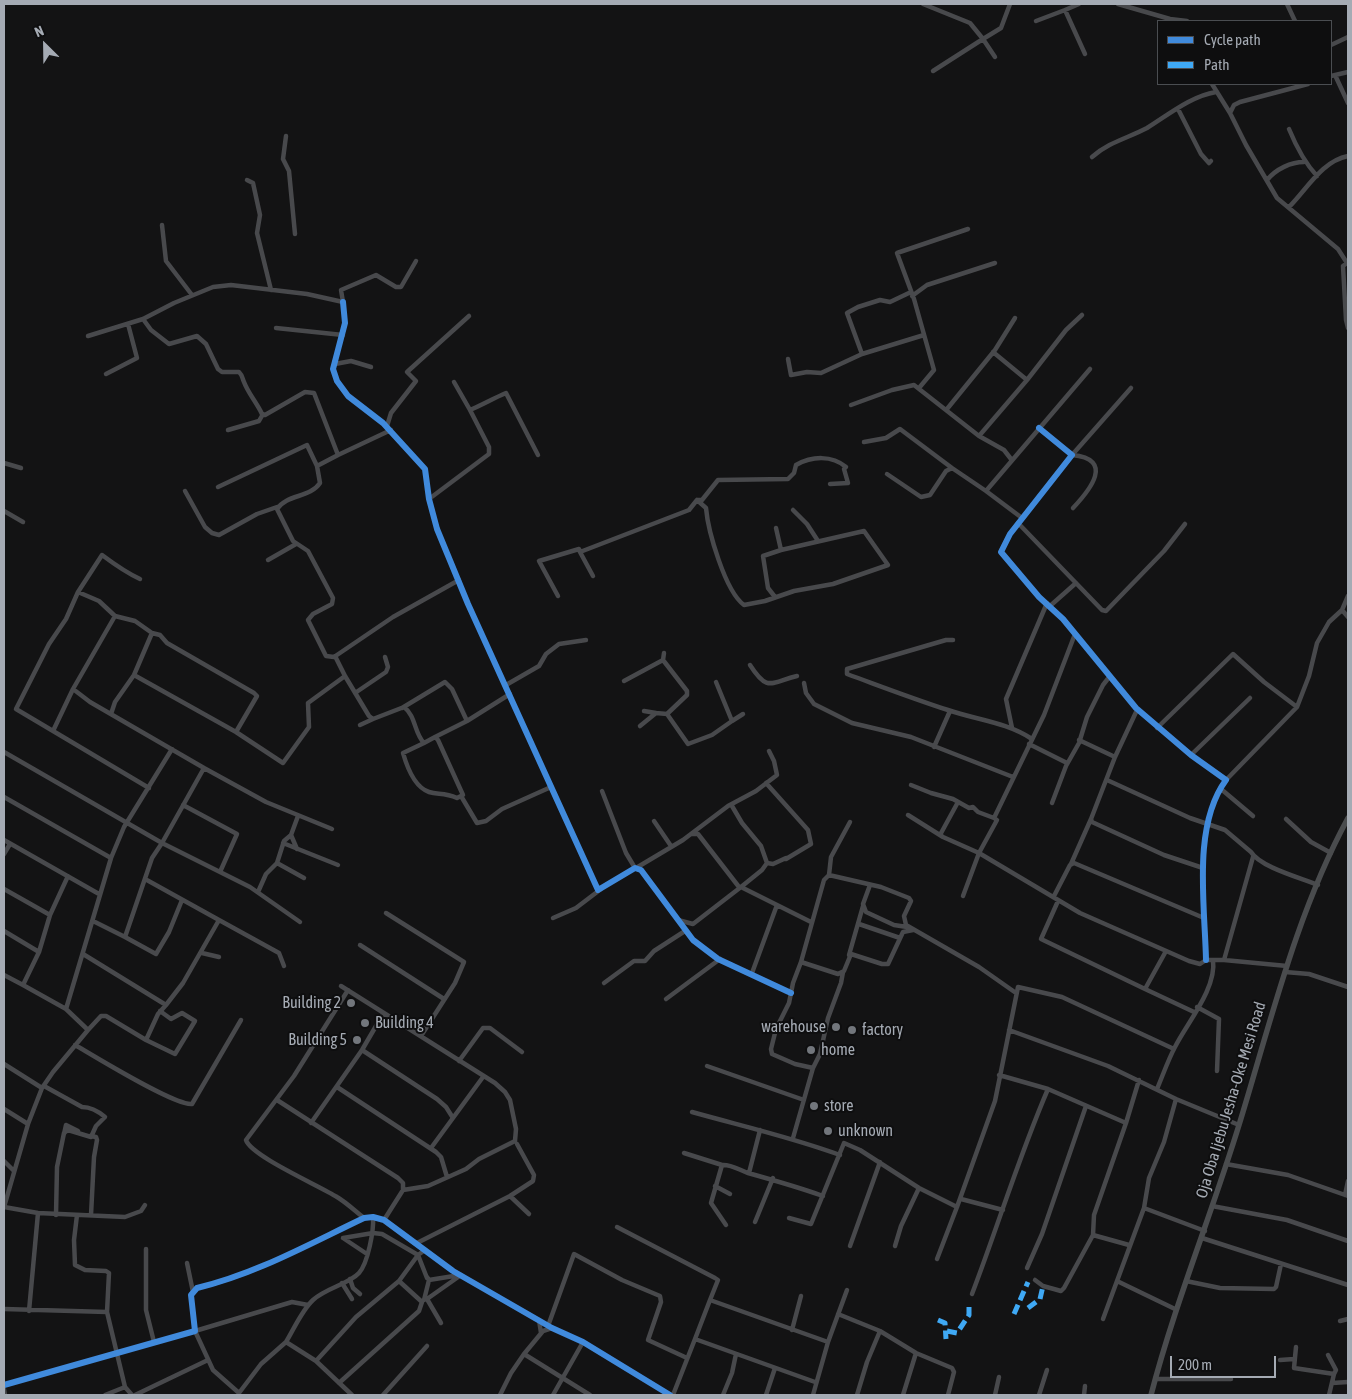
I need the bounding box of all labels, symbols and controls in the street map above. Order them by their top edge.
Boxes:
north arrow [20,20,70,70]
legend [1157,20,1332,85]
text: N [32,22,46,40]
text: Cycle path [1204,31,1261,48]
text: Path [1204,56,1230,73]
place label: Building 2 [282,993,341,1013]
marker: Building 2 [345,997,357,1009]
street label: Oja Oba Ijebu Jesha-Oke Mesi Road [1192,999,1270,1201]
place label: Building 4 [375,1013,434,1033]
marker: Building 4 [359,1017,371,1029]
place label: warehouse [761,1017,826,1037]
place label: factory [862,1020,903,1040]
marker: warehouse [830,1021,842,1033]
marker: factory [846,1024,858,1036]
place label: Building 5 [288,1030,347,1050]
marker: Building 5 [351,1034,363,1046]
place label: home [821,1040,855,1060]
marker: home [805,1044,817,1056]
place label: store [824,1096,854,1116]
marker: store [808,1100,820,1112]
place label: unknown [838,1121,893,1141]
marker: unknown [822,1125,834,1137]
scale bar [1172,1346,1278,1378]
text: 200 m [1178,1356,1212,1373]

